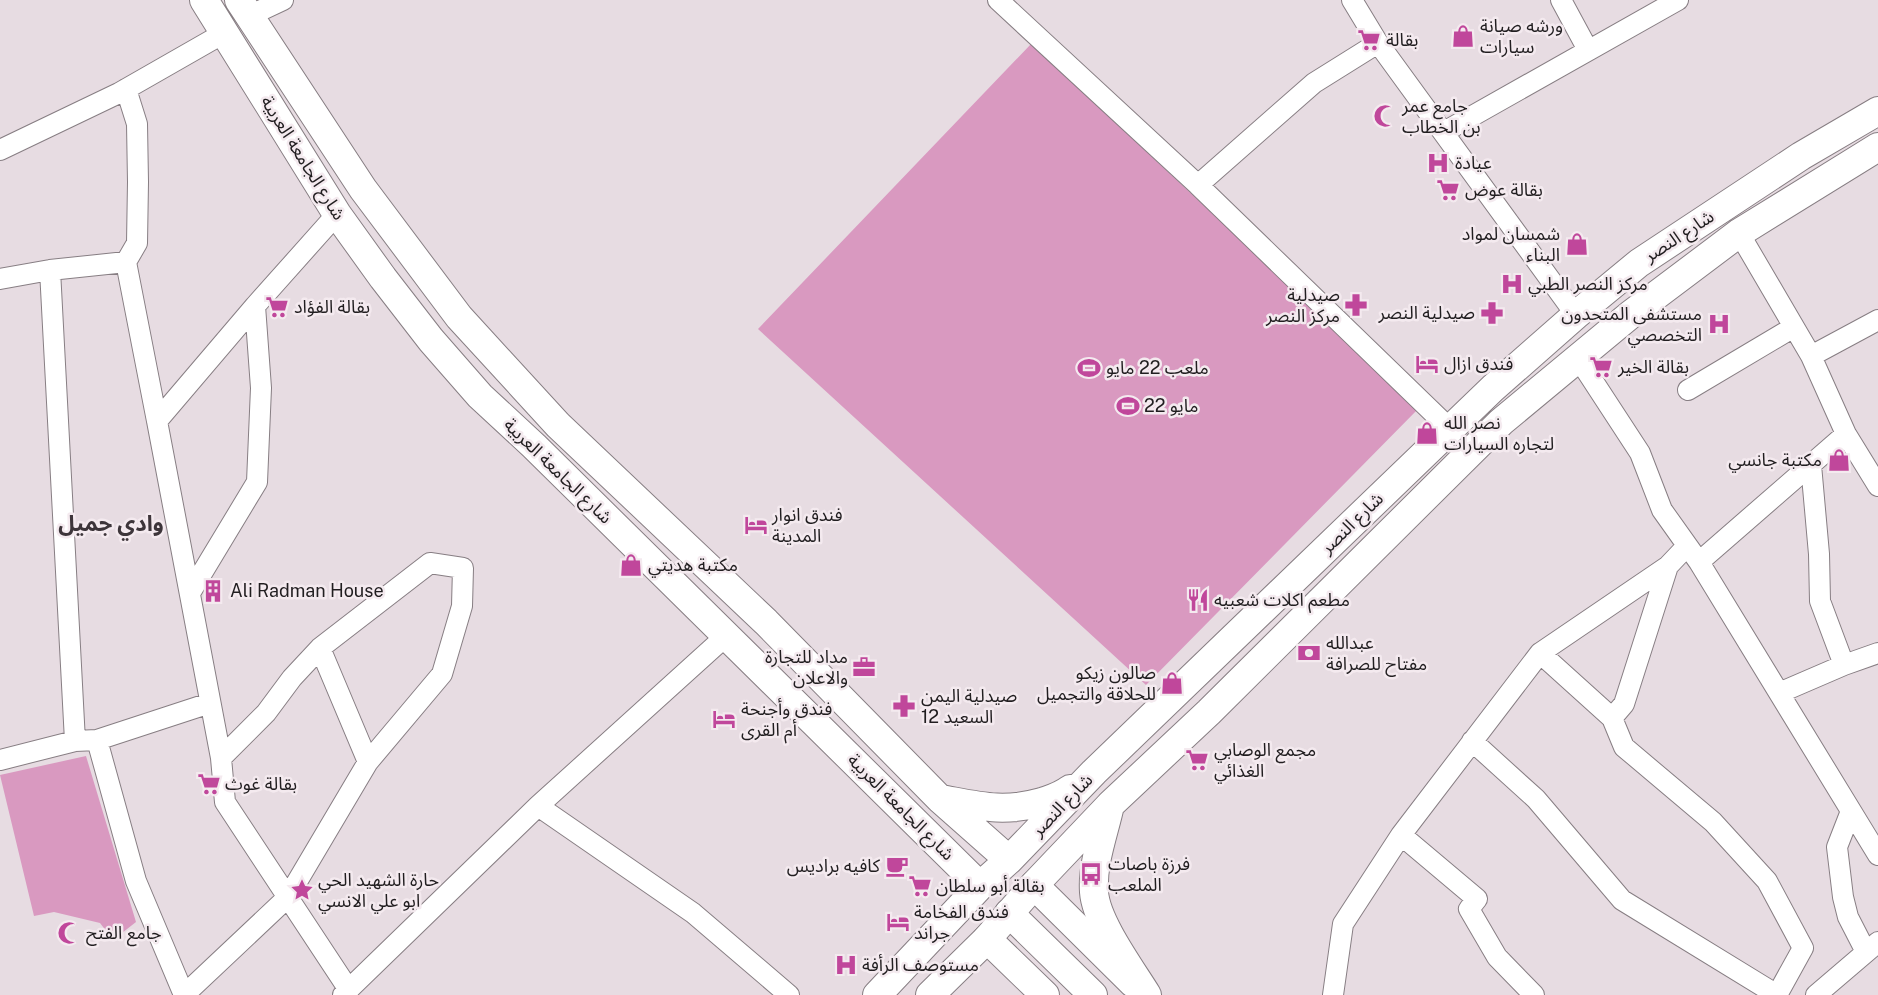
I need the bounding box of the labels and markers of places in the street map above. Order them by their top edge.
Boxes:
place label: ورشه صيانة سيارات [1480,15,1563,58]
shop icon: ورشه صيانة سيارات [1450,23,1476,49]
supermarket icon: بقالة [1356,27,1382,53]
place label: بقالة [1386,29,1418,50]
place label: جامع عمر بن الخطاب [1401,95,1481,138]
mosque icon: جامع عمر بن الخطاب [1372,103,1398,129]
hospital icon: عيادة [1425,150,1451,176]
place label: عيادة [1455,152,1492,173]
supermarket icon: بقالة عوض [1435,177,1461,203]
place label: بقالة عوض [1465,179,1543,201]
place label: شمسان لمواد البناء [1462,223,1560,265]
shop icon: شمسان لمواد البناء [1564,231,1590,257]
hospital icon: مركز النصر الطبي [1499,271,1525,297]
place label: مركز النصر الطبي [1528,273,1648,297]
place label: صيدلية مركز النصر [1265,284,1340,327]
pharmacy icon: صيدلية مركز النصر [1343,292,1369,318]
supermarket icon: بقالة الفؤاد [264,294,290,320]
place label: بقالة الفؤاد [294,296,370,318]
pharmacy icon: صيدلية النصر [1479,300,1505,326]
place label: صيدلية النصر [1378,302,1475,324]
place label: مستشفى المتحدون التخصصي [1561,303,1702,348]
hospital icon: مستشفى المتحدون التخصصي [1706,311,1732,337]
hotel icon: فندق ازال [1414,351,1440,377]
place label: فندق ازال [1444,353,1513,375]
supermarket icon: بقالة الخير [1588,354,1614,380]
sports icon: ملعب 22 مايو [1076,355,1102,381]
place label: بقالة الخير [1617,356,1689,378]
place label: ملعب 22 مايو [1106,357,1209,379]
sports icon: 22 مايو [1115,393,1141,419]
place label: 22 مايو [1144,395,1198,417]
place label: نصر الله لتجاره السيارات [1444,412,1554,455]
shop icon: نصر الله لتجاره السيارات [1414,420,1440,446]
shop icon: مكتبة جانسي [1826,447,1852,473]
place label: مكتبة جانسي [1728,449,1822,473]
place label: فندق انوار المدينة [771,504,843,546]
hotel icon: فندق انوار المدينة [743,512,769,538]
shop icon: مكتبة هديتي [618,552,644,578]
place label: مكتبة هديتي [648,554,738,578]
building icon: Ali Radman House [200,578,226,604]
place label: Ali Radman House [230,580,384,601]
restaurant icon: مطعم اكلات شعبيه [1185,587,1211,613]
place label: مطعم اكلات شعبيه [1214,589,1350,613]
place label: عبدالله مفتاح للصرافة [1326,632,1427,677]
bank icon: عبدالله مفتاح للصرافة [1296,640,1322,666]
place label: مداد للتجارة والاعلان [765,646,848,689]
office icon: مداد للتجارة والاعلان [851,654,877,680]
place label: صالون زيكو للحلاقة والتجميل [1037,662,1156,705]
shop icon: صالون زيكو للحلاقة والتجميل [1159,670,1185,696]
place label: صيدلية اليمن السعيد 12 [921,685,1017,727]
pharmacy icon: صيدلية اليمن السعيد 12 [891,693,917,719]
place label: فندق وأجنحة أم القرى [741,698,832,744]
hotel icon: فندق وأجنحة أم القرى [711,706,737,732]
place label: مجمع الوصابي الغذائي [1214,739,1316,784]
supermarket icon: مجمع الوصابي الغذائي [1184,747,1210,773]
supermarket icon: بقالة غوث [196,771,222,797]
place label: بقالة غوث [225,773,297,795]
cafe icon: كافيه براديس [884,853,910,879]
place label: فرزة باصات الملعب [1108,853,1190,895]
place label: كافيه براديس [787,855,881,877]
bus stop icon: فرزة باصات الملعب [1078,861,1104,887]
place label: حارة الشهيد الحي ابو علي الانسي [318,869,439,914]
supermarket icon: بقالة أبو سلطان [907,873,933,899]
place label: بقالة أبو سلطان [936,875,1045,897]
place icon: حارة الشهيد الحي ابو علي الانسي [289,877,315,903]
place label: فندق الفخامة جراند [914,901,1009,944]
hotel icon: فندق الفخامة جراند [885,909,911,935]
mosque icon: جامع الفتح [56,920,82,946]
place label: جامع الفتح [86,922,162,947]
hospital icon: مستوصف الرأفة [833,952,859,978]
place label: مستوصف الرأفة [862,954,979,976]

